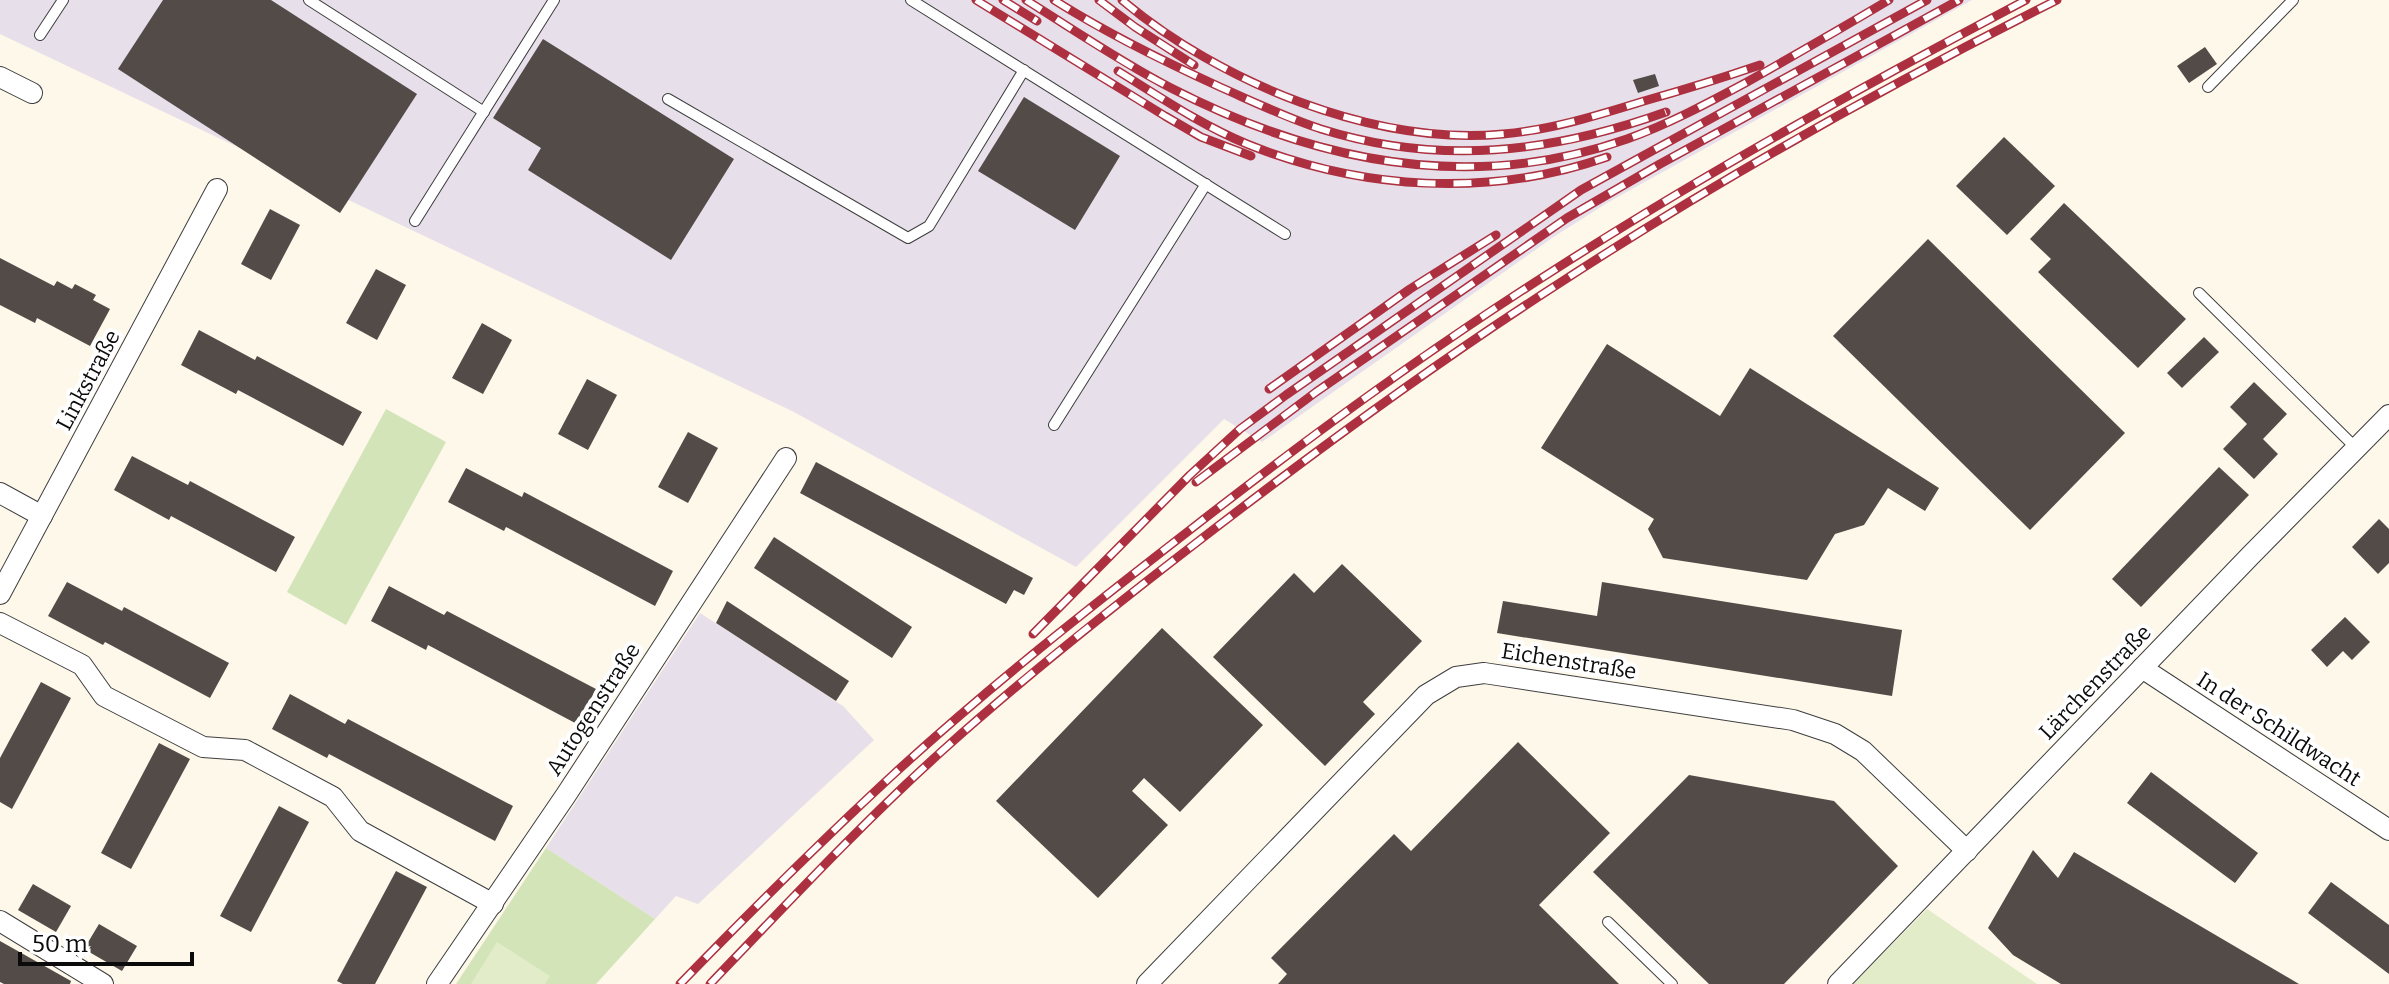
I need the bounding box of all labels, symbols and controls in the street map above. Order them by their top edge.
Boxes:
street label: Linkstraße [50,325,126,435]
street label: Lärchenstraße [2033,619,2157,745]
street label: Eichenstraße [1500,637,1638,685]
street label: Autogenstraße [540,638,646,780]
street label: In der Schildwacht [2192,666,2366,792]
scale bar [20,916,192,966]
text: 50 m [32,930,88,958]

